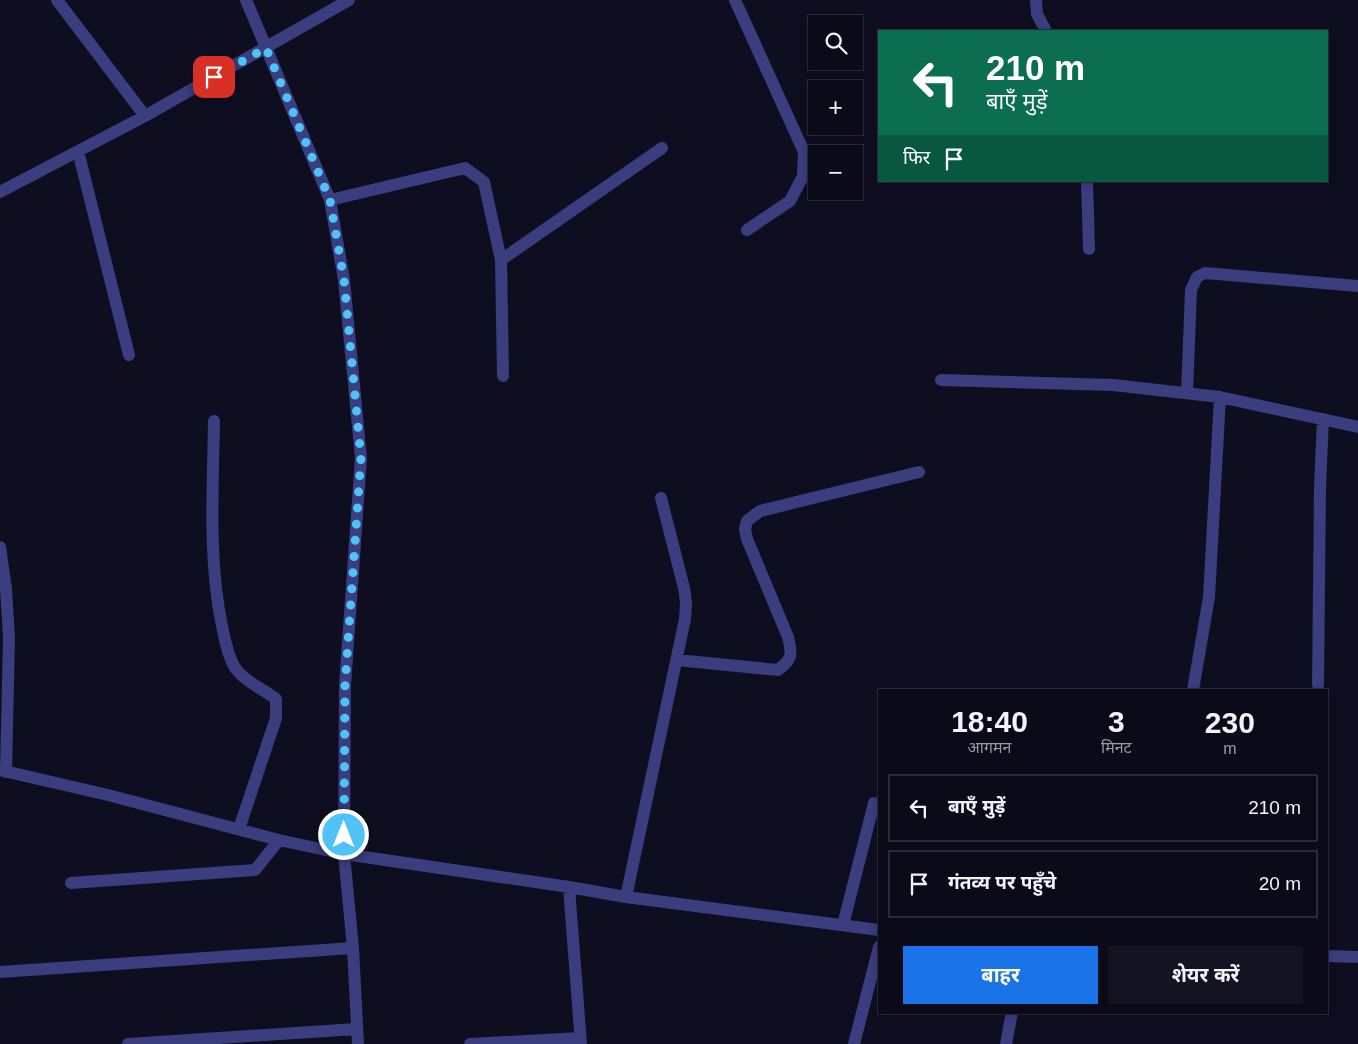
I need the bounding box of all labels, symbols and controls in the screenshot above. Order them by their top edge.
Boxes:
map controls [808,15,863,200]
button: search [808,15,863,70]
text: 210 m [986,48,1085,87]
icon: left [903,50,968,115]
pin [193,56,235,98]
icon: arrive [200,63,228,91]
button: + [808,80,863,135]
text: बाएँ मुड़ें [986,89,1047,114]
button: − [808,145,863,200]
icon: arrive [940,145,968,173]
text: फिर [903,147,930,168]
text: 18:40 [951,705,1028,738]
text: 3 [1108,705,1125,738]
text: 230 [1205,706,1255,739]
text: आगमन [968,739,1011,756]
text: मिनट [1101,739,1132,756]
text: m [1223,740,1236,757]
icon: left [905,794,933,822]
text: बाएँ मुड़ें [948,796,1005,817]
text: 210 m [1248,797,1301,818]
position arrow [317,808,369,860]
icon: arrive [905,870,933,898]
text: गंतव्य पर पहुँचे [948,872,1056,893]
text: 20 m [1259,873,1301,894]
button: बाहर [903,946,1098,1004]
button: शेयर करें [1108,946,1303,1004]

